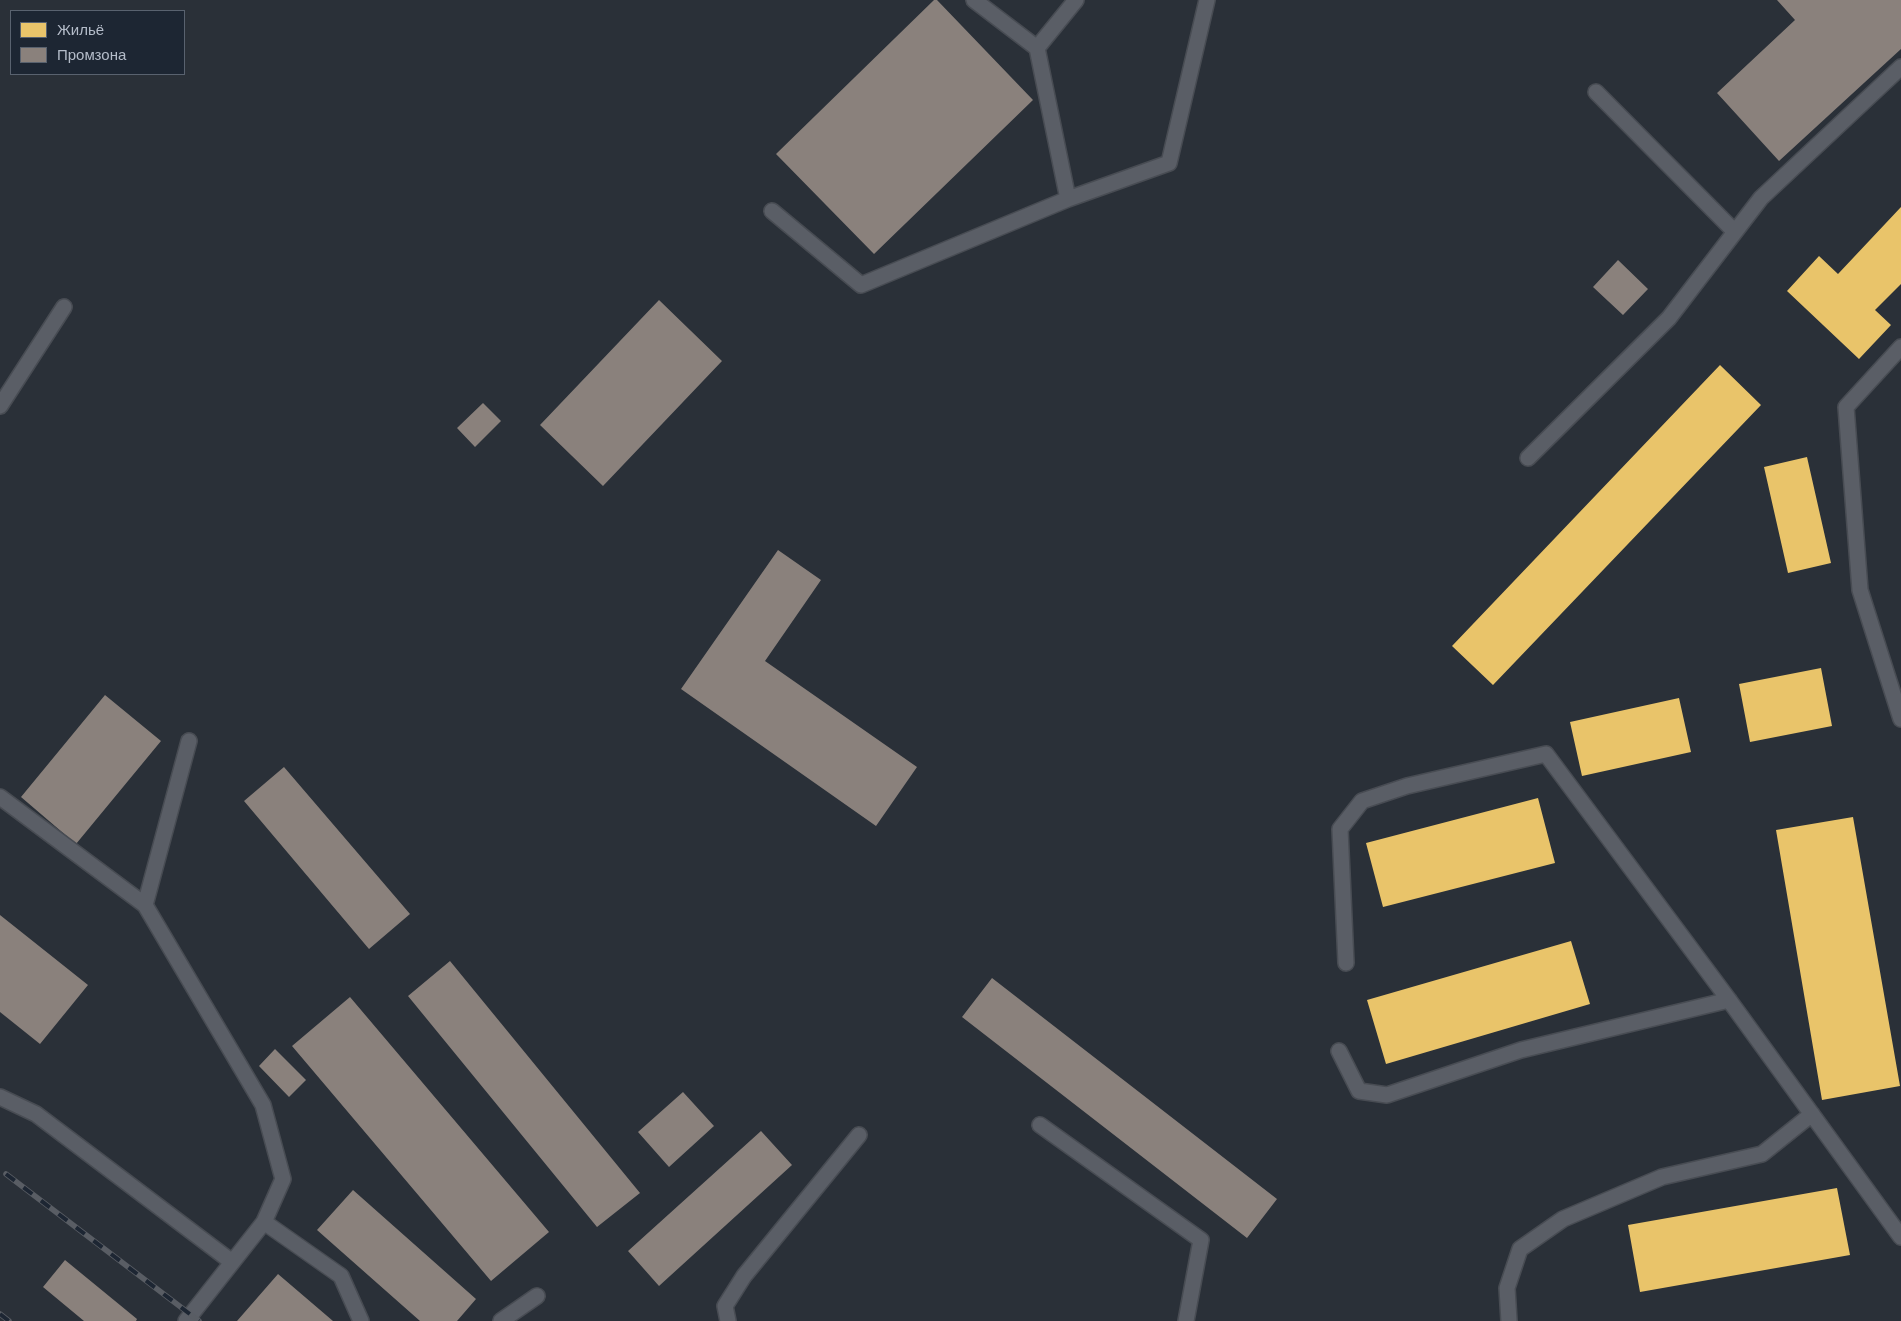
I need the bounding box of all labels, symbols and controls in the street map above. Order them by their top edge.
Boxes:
legend [10,10,185,75]
text: Жильё [57,20,104,40]
text: Промзона [57,45,126,65]

